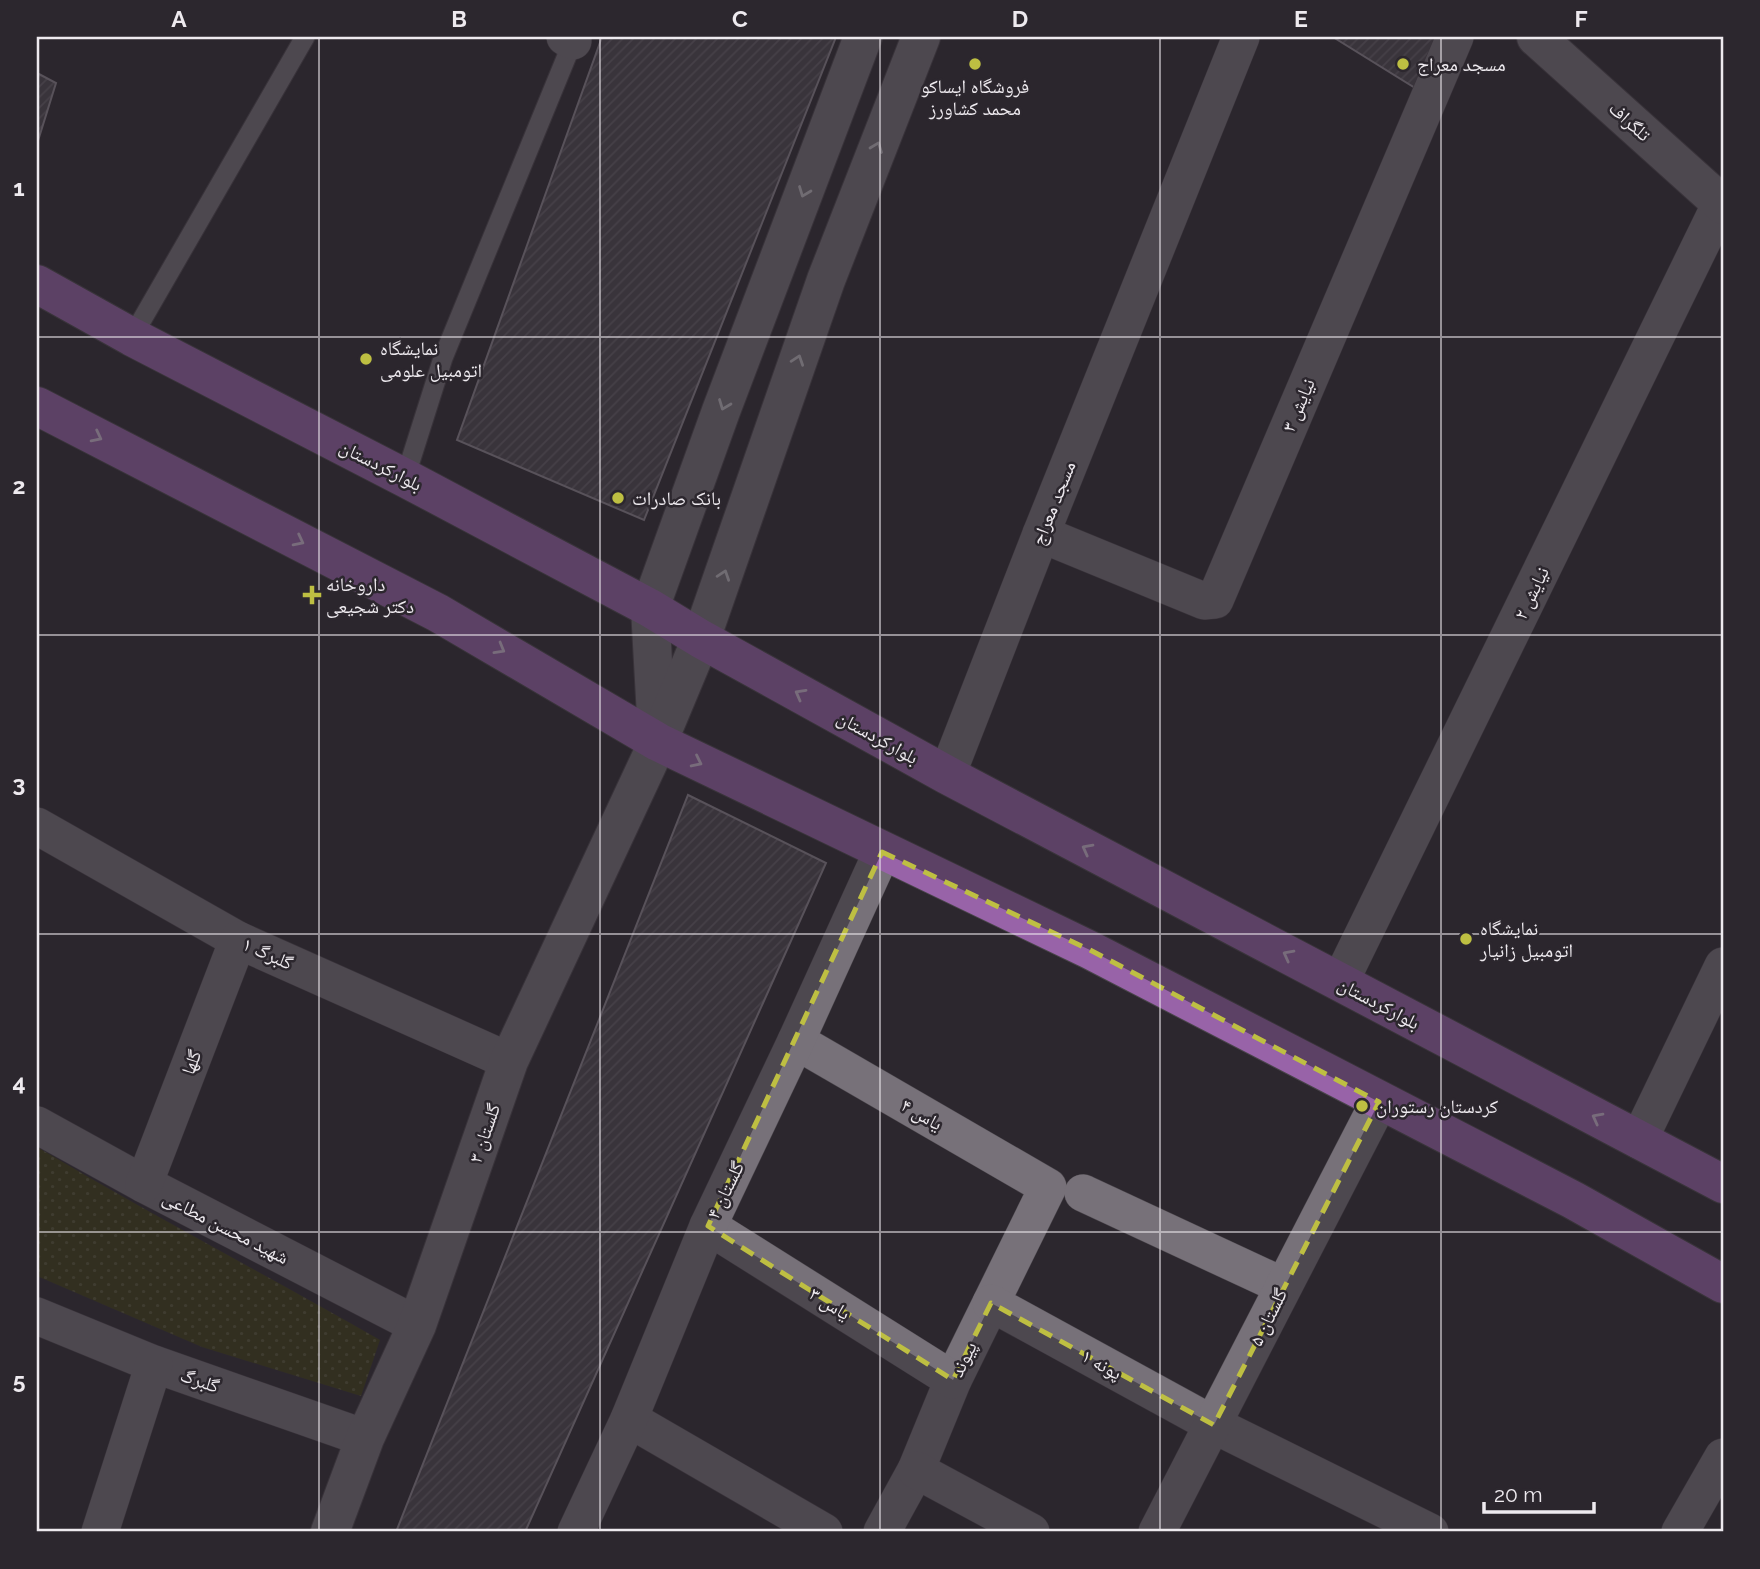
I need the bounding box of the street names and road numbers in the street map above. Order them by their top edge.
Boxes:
street label: تلگراف [1604,97,1656,146]
street label: نیایش ۳ [1277,375,1320,436]
street label: بلوارکردستان [336,435,426,496]
street label: مسجد معراج [1026,458,1081,549]
street label: نیایش ۲ [1509,563,1554,623]
street label: بلوارکردستان [833,706,922,769]
street label: گلبرگ ۱ [239,932,297,975]
street label: بلوارکردستان [1334,972,1424,1035]
street label: گلها [176,1046,207,1078]
street label: یاس ۴ [897,1093,947,1135]
street label: گلستان ۳ [464,1100,505,1166]
street label: گلستان ۴ [702,1158,749,1223]
street label: شهید محسن مطاعی [159,1186,293,1269]
street label: یاس ۳ [805,1282,855,1325]
street label: گلستان ۵ [1245,1285,1292,1350]
street label: پیوند [945,1338,982,1381]
street label: پونه ۱ [1077,1344,1126,1385]
street label: گلبرگ [177,1363,222,1398]

